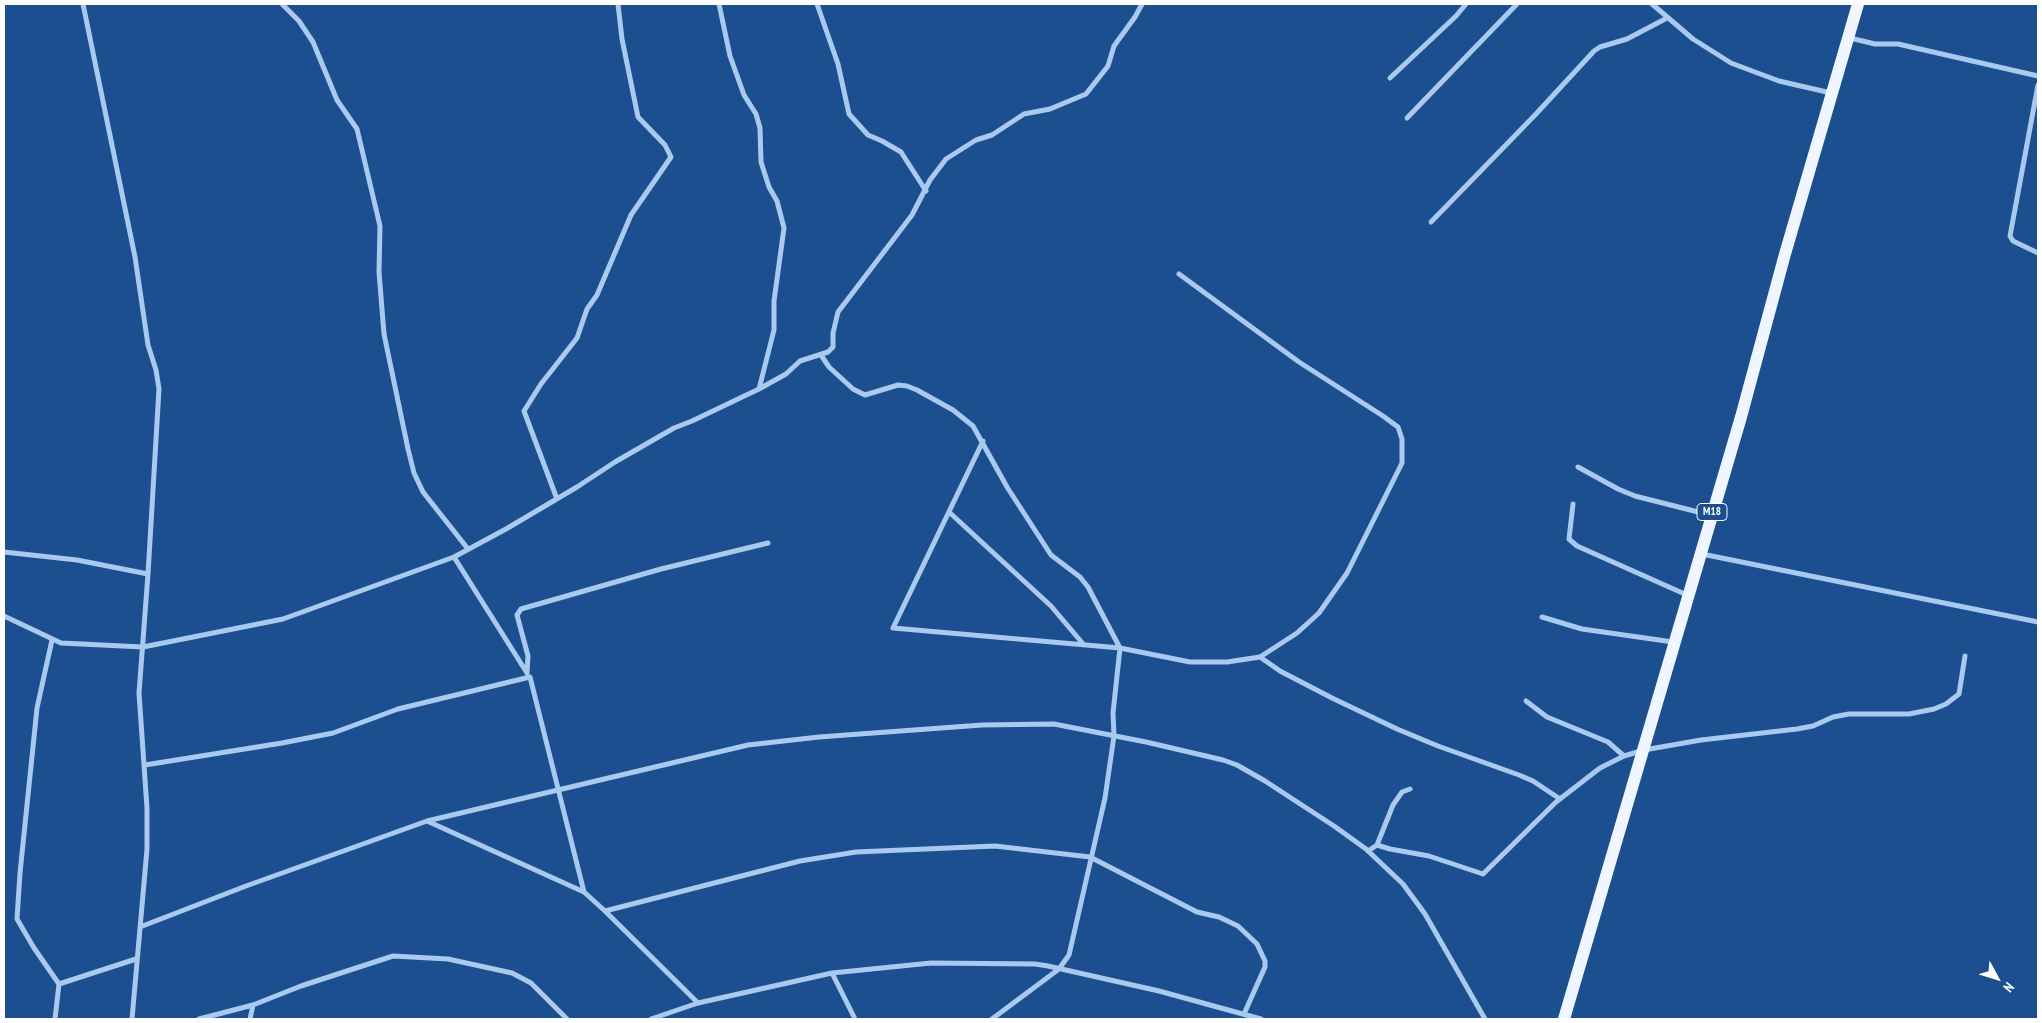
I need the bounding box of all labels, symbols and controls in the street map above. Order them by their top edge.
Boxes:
road number: M18 [1697,504,1727,520]
north arrow [1972,953,2022,1003]
text: N [1999,979,2018,996]

